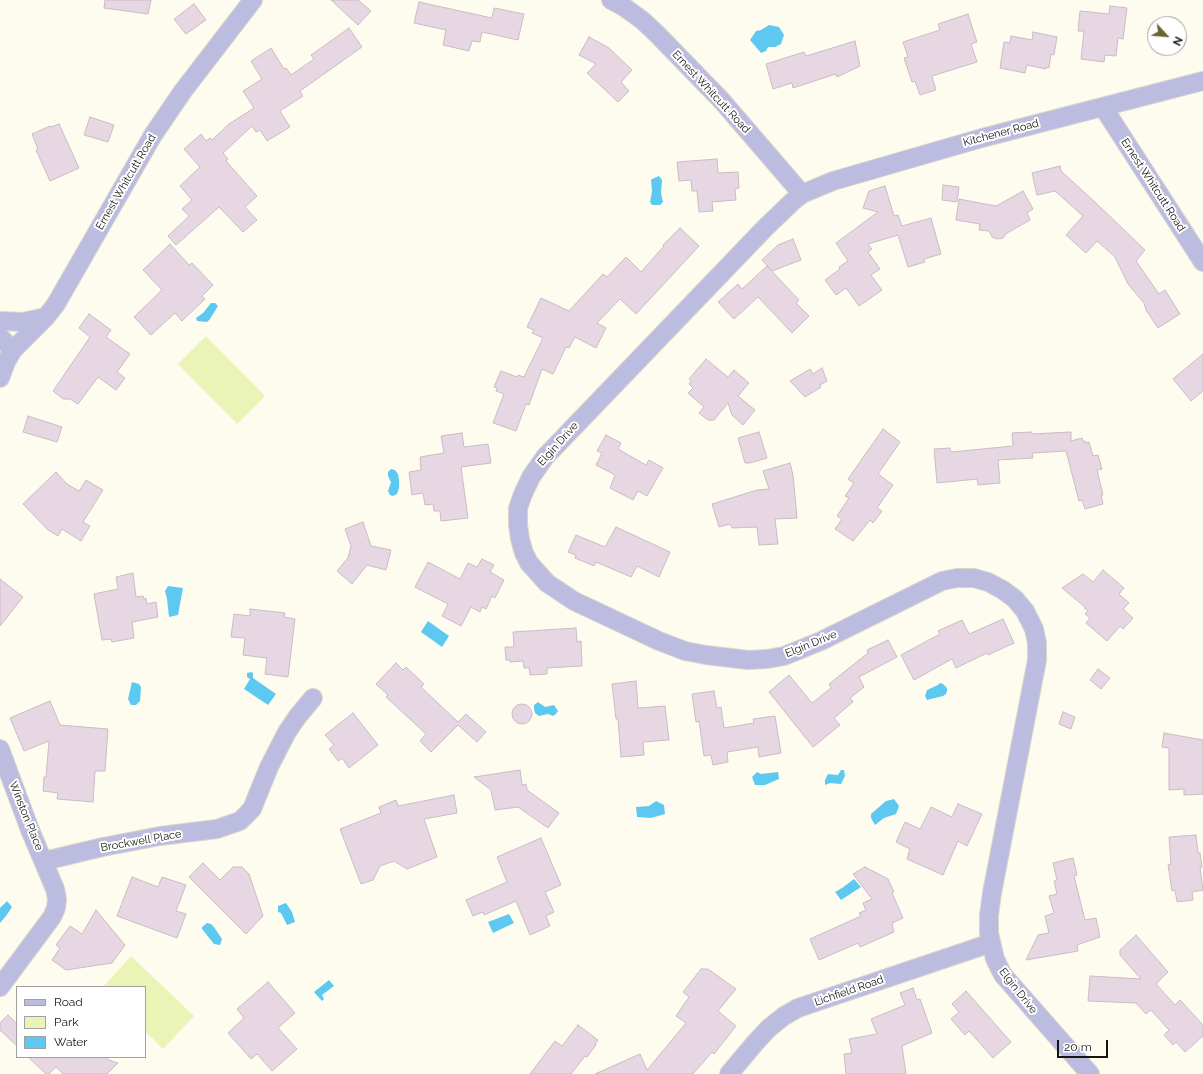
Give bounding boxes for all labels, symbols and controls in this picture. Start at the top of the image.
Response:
north arrow [1147,16,1187,56]
text: N [1170,34,1185,48]
street label: Ernest Whitcutt Road [669,48,753,136]
street label: Kitchener Road [962,117,1040,149]
street label: Ernest Whitcutt Road [93,132,159,232]
street label: Ernest Whitcutt Road [1118,136,1188,234]
street label: Elgin Drive [535,419,581,469]
street label: Elgin Drive [783,628,839,660]
street label: Winston Place [6,780,46,852]
street label: Brockwell Place [100,827,182,855]
street label: Elgin Drive [996,966,1040,1016]
street label: Lichfield Road [813,973,885,1009]
legend [16,986,146,1058]
text: Road [54,995,83,1009]
text: Park [54,1015,79,1029]
scale bar [1059,1032,1110,1058]
text: Water [54,1035,88,1049]
text: 20 m [1064,1040,1092,1054]

